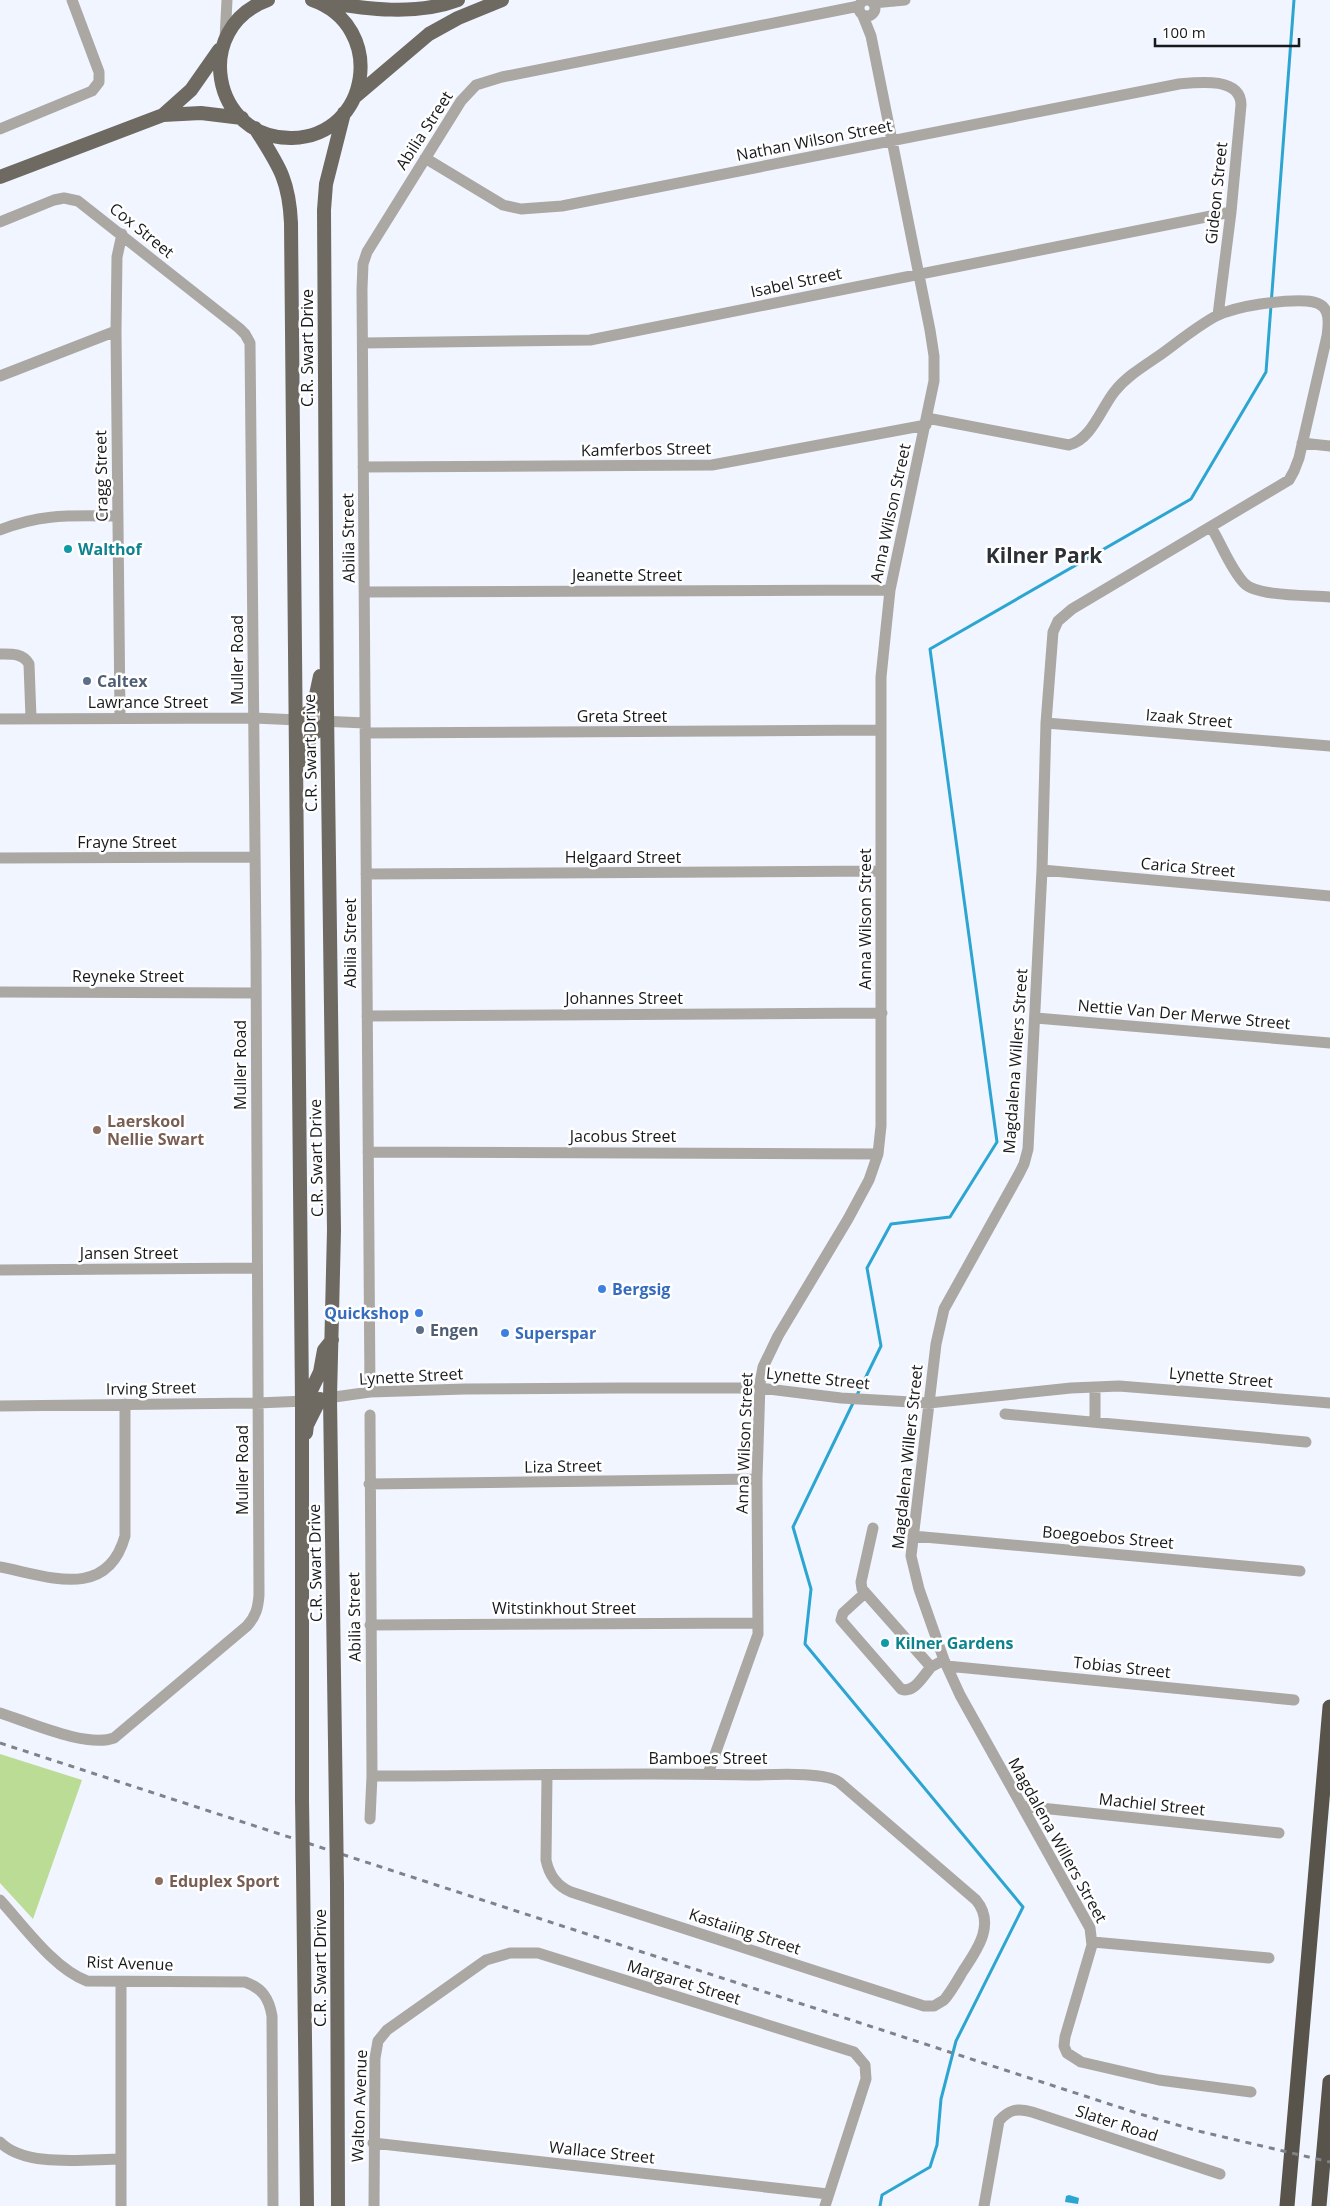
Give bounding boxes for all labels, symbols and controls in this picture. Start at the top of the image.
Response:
scale bar [1155,15,1299,47]
text: 100 m [1162,22,1206,42]
street label: Abilia Street [390,86,458,174]
street label: Nathan Wilson Street [734,114,894,166]
street label: Gideon Street [1200,140,1232,245]
street label: Cox Street [105,197,179,263]
street label: Isabel Street [748,262,844,302]
street label: C.R. Swart Drive [296,289,318,407]
street label: Cragg Street [89,430,113,522]
street label: Kamferbos Street [581,437,712,461]
street label: Anna Wilson Street [865,441,916,585]
street label: Abilia Street [336,493,360,583]
place label: Walthof [78,538,142,560]
district label: Kilner Park [986,541,1103,569]
marker: Walthof [62,543,74,555]
street label: Jeanette Street [570,564,682,586]
street label: Muller Road [226,615,248,705]
place label: Caltex [97,670,148,692]
marker: Caltex [81,675,93,687]
street label: Lawrance Street [88,691,208,713]
street label: C.R. Swart Drive [298,694,322,812]
street label: Izaak Street [1145,703,1234,733]
street label: Greta Street [577,705,668,727]
street label: Frayne Street [77,831,177,853]
street label: Helgaard Street [565,846,682,868]
street label: Anna Wilson Street [854,848,876,990]
street label: Carica Street [1140,852,1237,882]
street label: Abilia Street [339,898,361,988]
street label: Reyneke Street [72,965,184,987]
street label: Magdalena Willers Street [998,967,1032,1154]
street label: Johannes Street [563,987,683,1009]
street label: Nettie Van Der Merwe Street [1077,994,1292,1034]
street label: Muller Road [229,1020,251,1110]
street label: C.R. Swart Drive [304,1099,328,1217]
place label: Laerskool Nellie Swart [107,1110,204,1150]
marker: Laerskool Nellie Swart [91,1124,103,1136]
street label: Jacobus Street [568,1125,677,1147]
street label: Jansen Street [78,1242,178,1264]
place label: Bergsig [612,1278,670,1300]
marker: Bergsig [596,1283,608,1295]
place label: Quickshop [324,1302,409,1324]
marker: Quickshop [413,1307,425,1319]
place label: Engen [430,1319,478,1341]
place label: Superspar [515,1322,596,1344]
marker: Engen [414,1324,426,1336]
marker: Superspar [499,1327,511,1339]
street label: Lynette Street [1168,1361,1274,1393]
street label: Lynette Street [358,1362,464,1390]
street label: Lynette Street [765,1362,871,1394]
street label: Magdalena Willers Street [886,1363,928,1550]
street label: Anna Wilson Street [731,1372,757,1514]
street label: Irving Street [106,1376,197,1400]
street label: Muller Road [231,1425,253,1515]
street label: Liza Street [524,1454,602,1478]
street label: C.R. Swart Drive [303,1504,327,1622]
street label: Boegoebos Street [1041,1520,1175,1554]
street label: Abilia Street [342,1572,366,1662]
street label: Witstinkhout Street [492,1597,636,1619]
place label: Kilner Gardens [895,1632,1013,1654]
marker: Kilner Gardens [879,1637,891,1649]
street label: Tobias Street [1072,1651,1172,1683]
street label: Bamboes Street [649,1747,768,1769]
street label: Magdalena Willers Street [1003,1754,1113,1927]
street label: Machiel Street [1098,1787,1206,1821]
place label: Eduplex Sport [169,1870,280,1892]
marker: Eduplex Sport [153,1875,165,1887]
street label: Kastaiing Street [686,1903,804,1960]
street label: C.R. Swart Drive [309,1909,331,2027]
street label: Rist Avenue [86,1950,174,1976]
street label: Margaret Street [625,1954,744,2010]
street label: Walton Avenue [346,2049,372,2163]
street label: Slater Road [1073,2099,1161,2147]
street label: Wallace Street [548,2136,656,2169]

